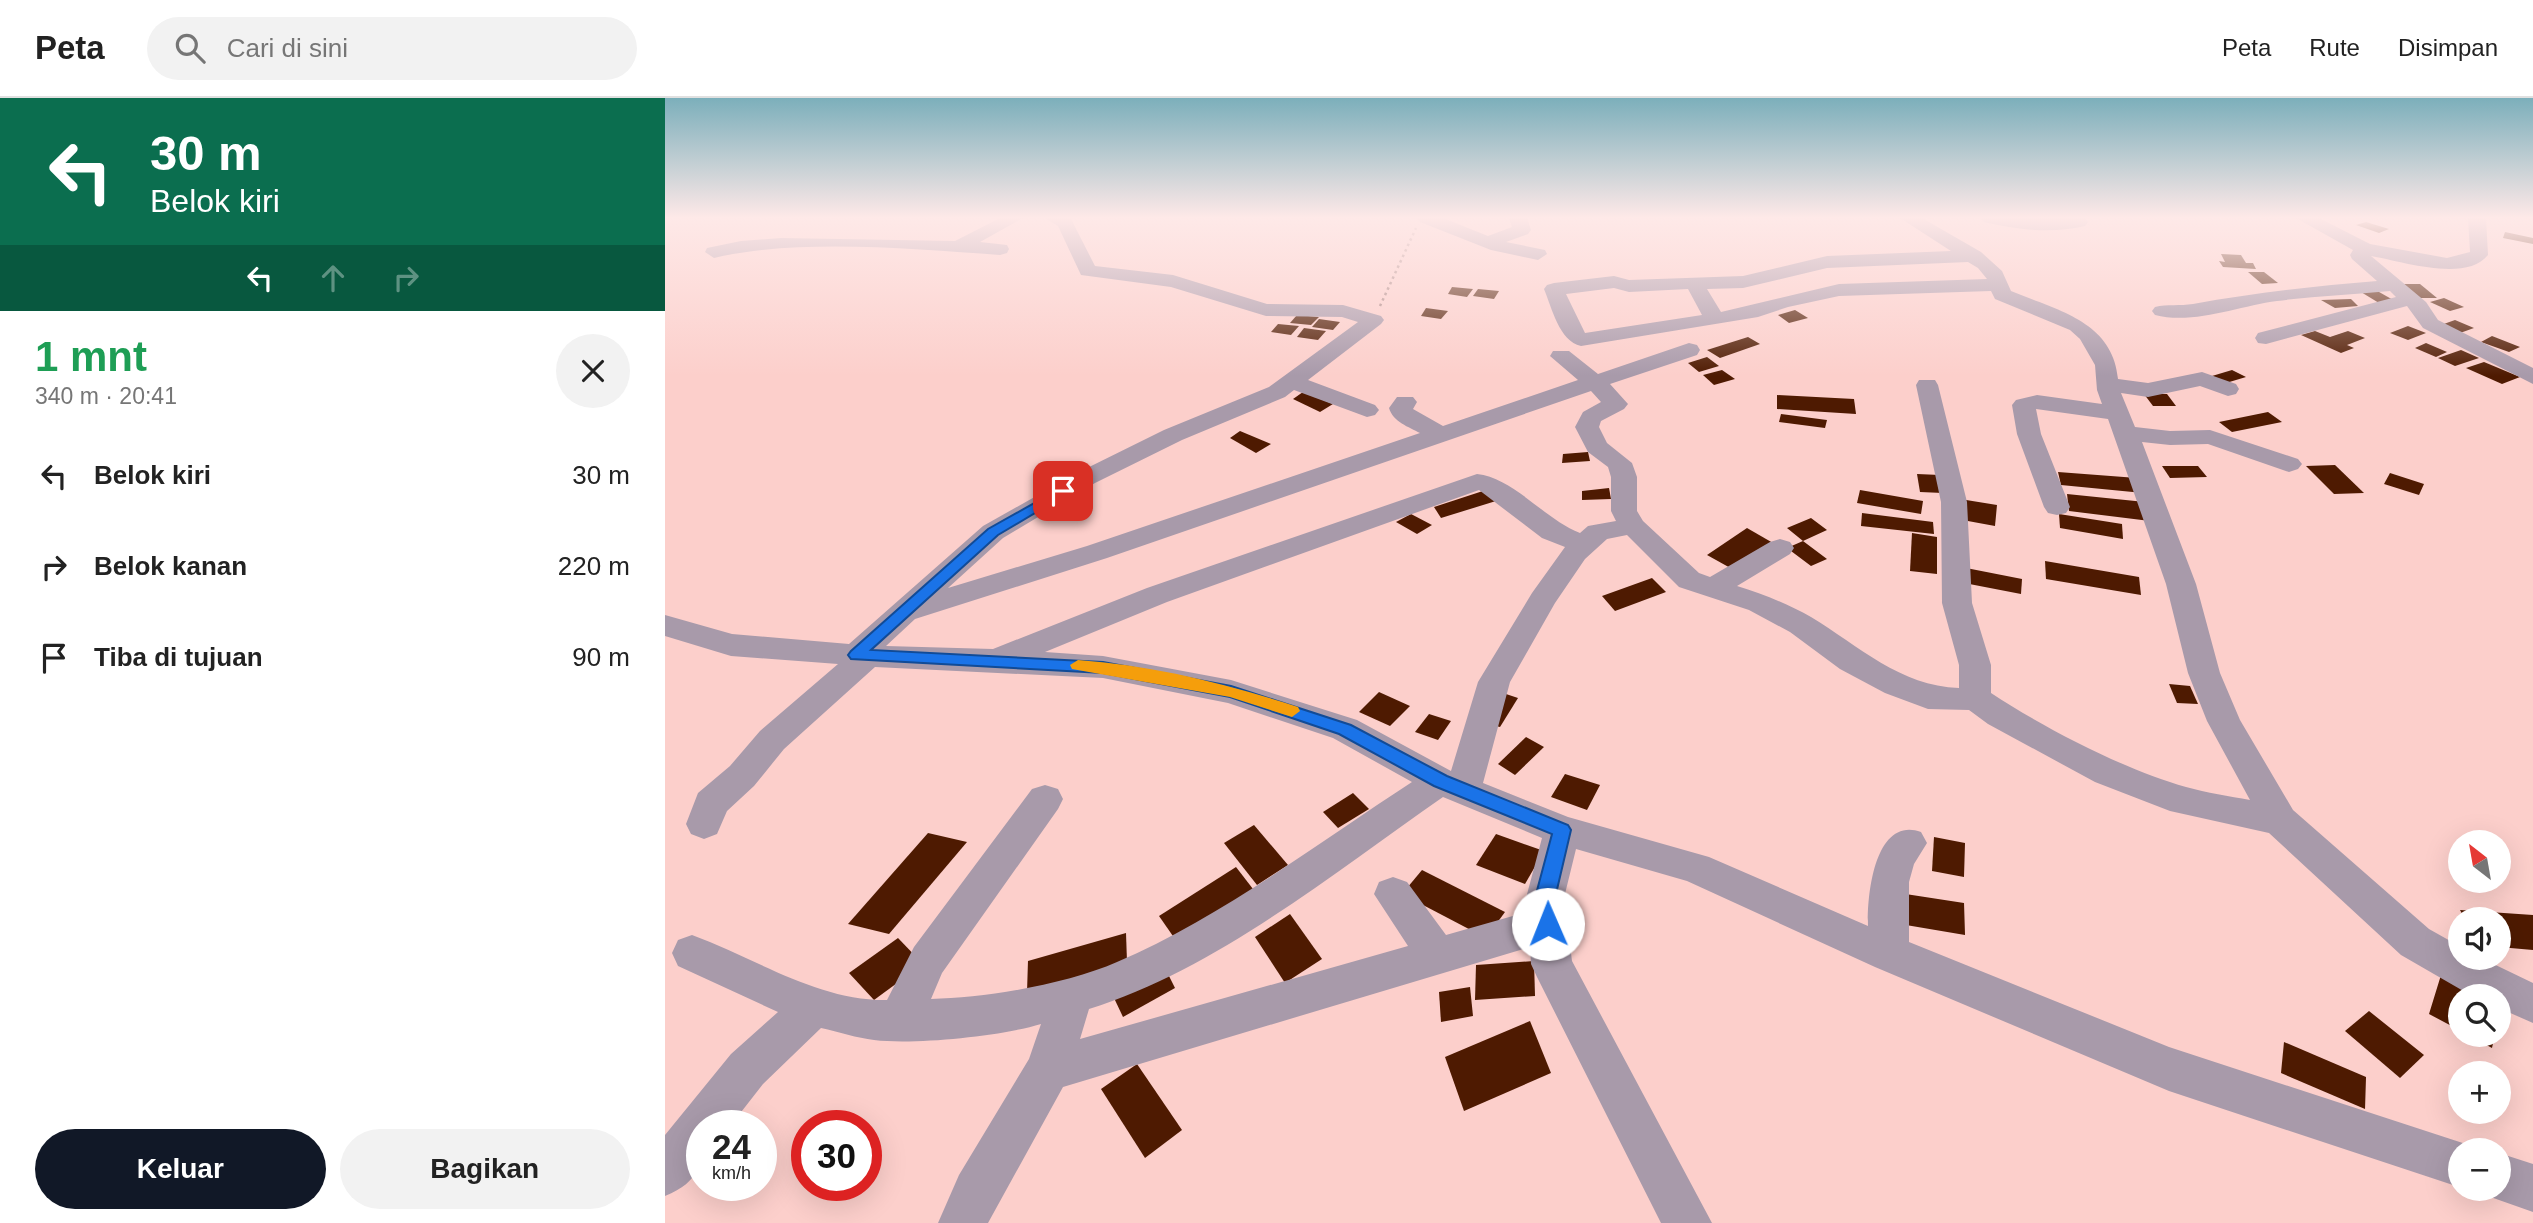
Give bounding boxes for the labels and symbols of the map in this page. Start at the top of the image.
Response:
pin [1033,461,1093,521]
north arrow [2448,830,2511,892]
position arrow [1511,887,1585,961]
speed limit sign: 30 [791,1110,882,1201]

